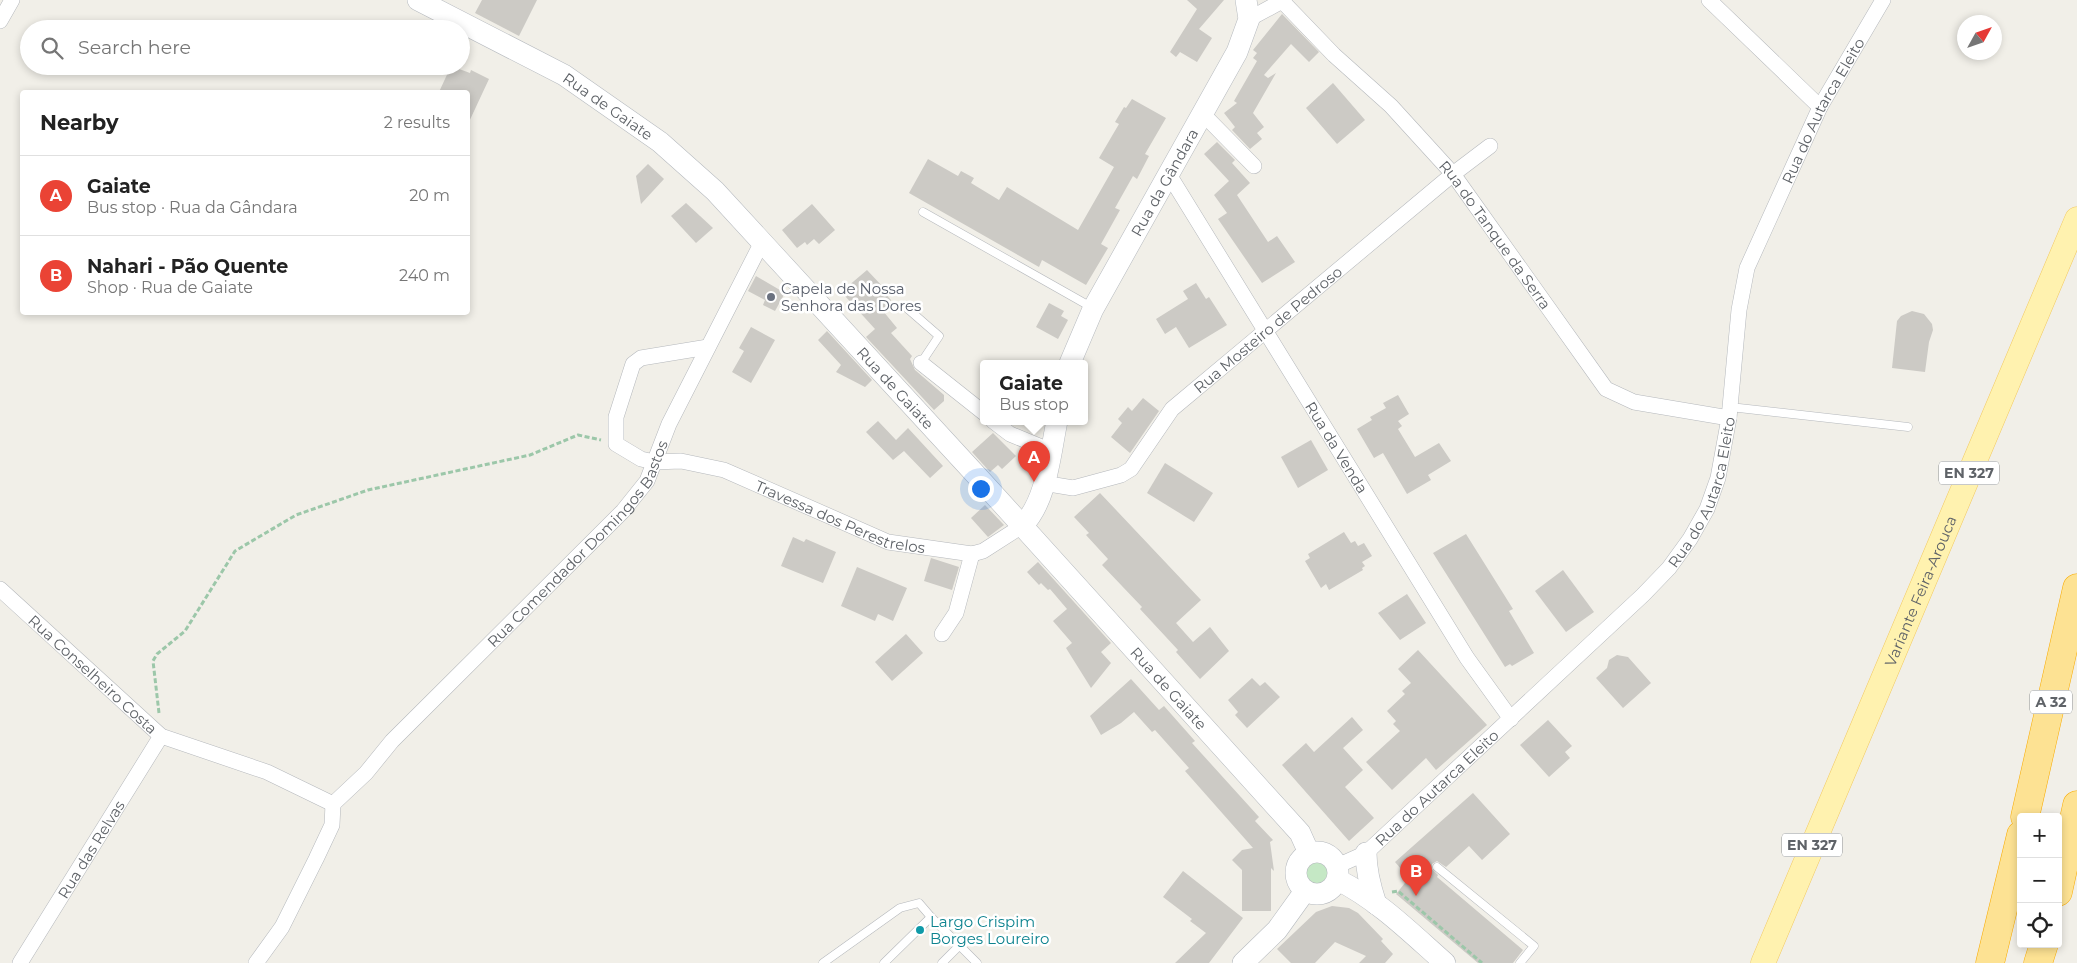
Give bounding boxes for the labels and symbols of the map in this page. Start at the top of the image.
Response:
north arrow [1957,15,2002,60]
street label: Rua do Autarca Eleito [1777,34,1868,186]
street label: Rua de Gaiate [560,68,657,144]
street label: Rua da Gândara [1126,125,1202,239]
street label: Rua do Tanque da Serra [1435,156,1556,313]
street label: Rua Mosteiro de Pedroso [1189,262,1346,397]
place label: Capela de Nossa Senhora das Dores [781,279,921,315]
marker: Capela de Nossa Senhora das Dores [765,291,777,303]
street label: Rua de Gaiate [853,343,938,433]
street label: Rua da Venda [1301,398,1373,497]
street label: Rua do Autarca Eleito [1663,415,1739,571]
street label: Rua Comendador Domingos Bastos [483,437,671,651]
pin: A [1018,441,1050,482]
road number: EN 327 [1939,462,1999,484]
street label: Travessa dos Perestrelos [752,475,927,557]
your location [968,476,994,502]
street label: Variante Feira-Arouca [1880,513,1960,669]
street label: Rua Conselheiro Costa [25,610,162,738]
street label: Rua de Gaiate [1127,643,1211,733]
road number: A 32 [2030,690,2072,714]
street label: Rua do Autarca Eleito [1371,725,1502,850]
street label: Rua das Relvas [53,797,128,902]
road number: EN 327 [1782,834,1842,856]
pin: B [1400,855,1432,896]
place label: Largo Crispim Borges Loureiro [930,912,1049,948]
marker: Largo Crispim Borges Loureiro [914,924,926,936]

